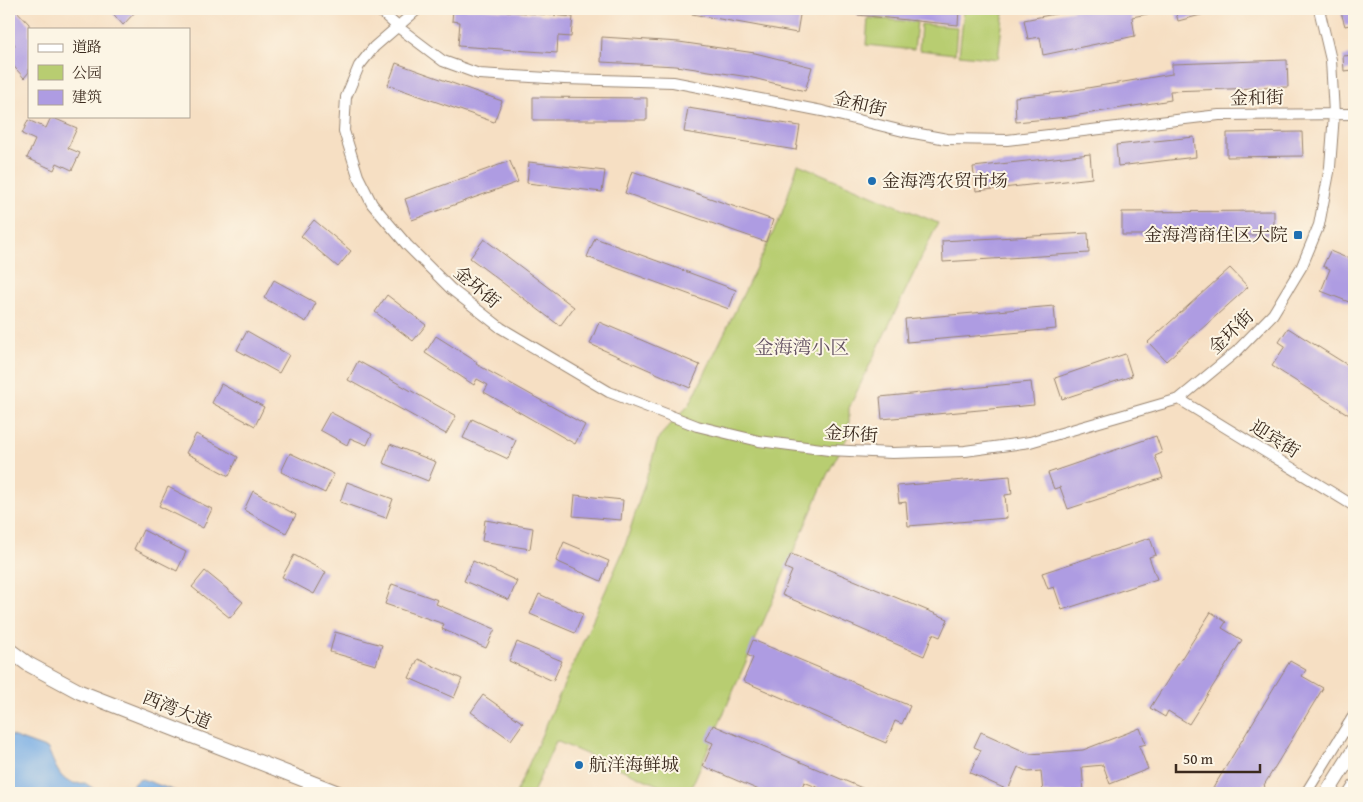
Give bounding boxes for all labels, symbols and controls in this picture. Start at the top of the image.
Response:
legend [28,28,190,118]
text: 道路 [72,36,102,57]
text: 公园 [72,62,102,83]
street label: 金和街 [831,84,890,123]
street label: 金和街 [1230,84,1284,111]
text: 建筑 [72,86,102,107]
place label: 金海湾农贸市场 [882,167,1008,194]
marker: 金海湾农贸市场 [866,175,878,187]
place label: 金海湾商住区大院 [1144,221,1288,248]
marker: 金海湾商住区大院 [1292,229,1304,241]
street label: 金环街 [448,259,507,314]
street label: 金环街 [1202,303,1259,360]
district label: 金海湾小区 [754,333,850,361]
street label: 迎宾街 [1245,413,1305,464]
street label: 金环街 [823,418,879,449]
street label: 西湾大道 [139,684,216,736]
scale bar [1176,742,1259,774]
text: 50 m [1183,748,1214,769]
place label: 航洋海鲜城 [589,751,679,778]
marker: 航洋海鲜城 [573,759,585,771]

